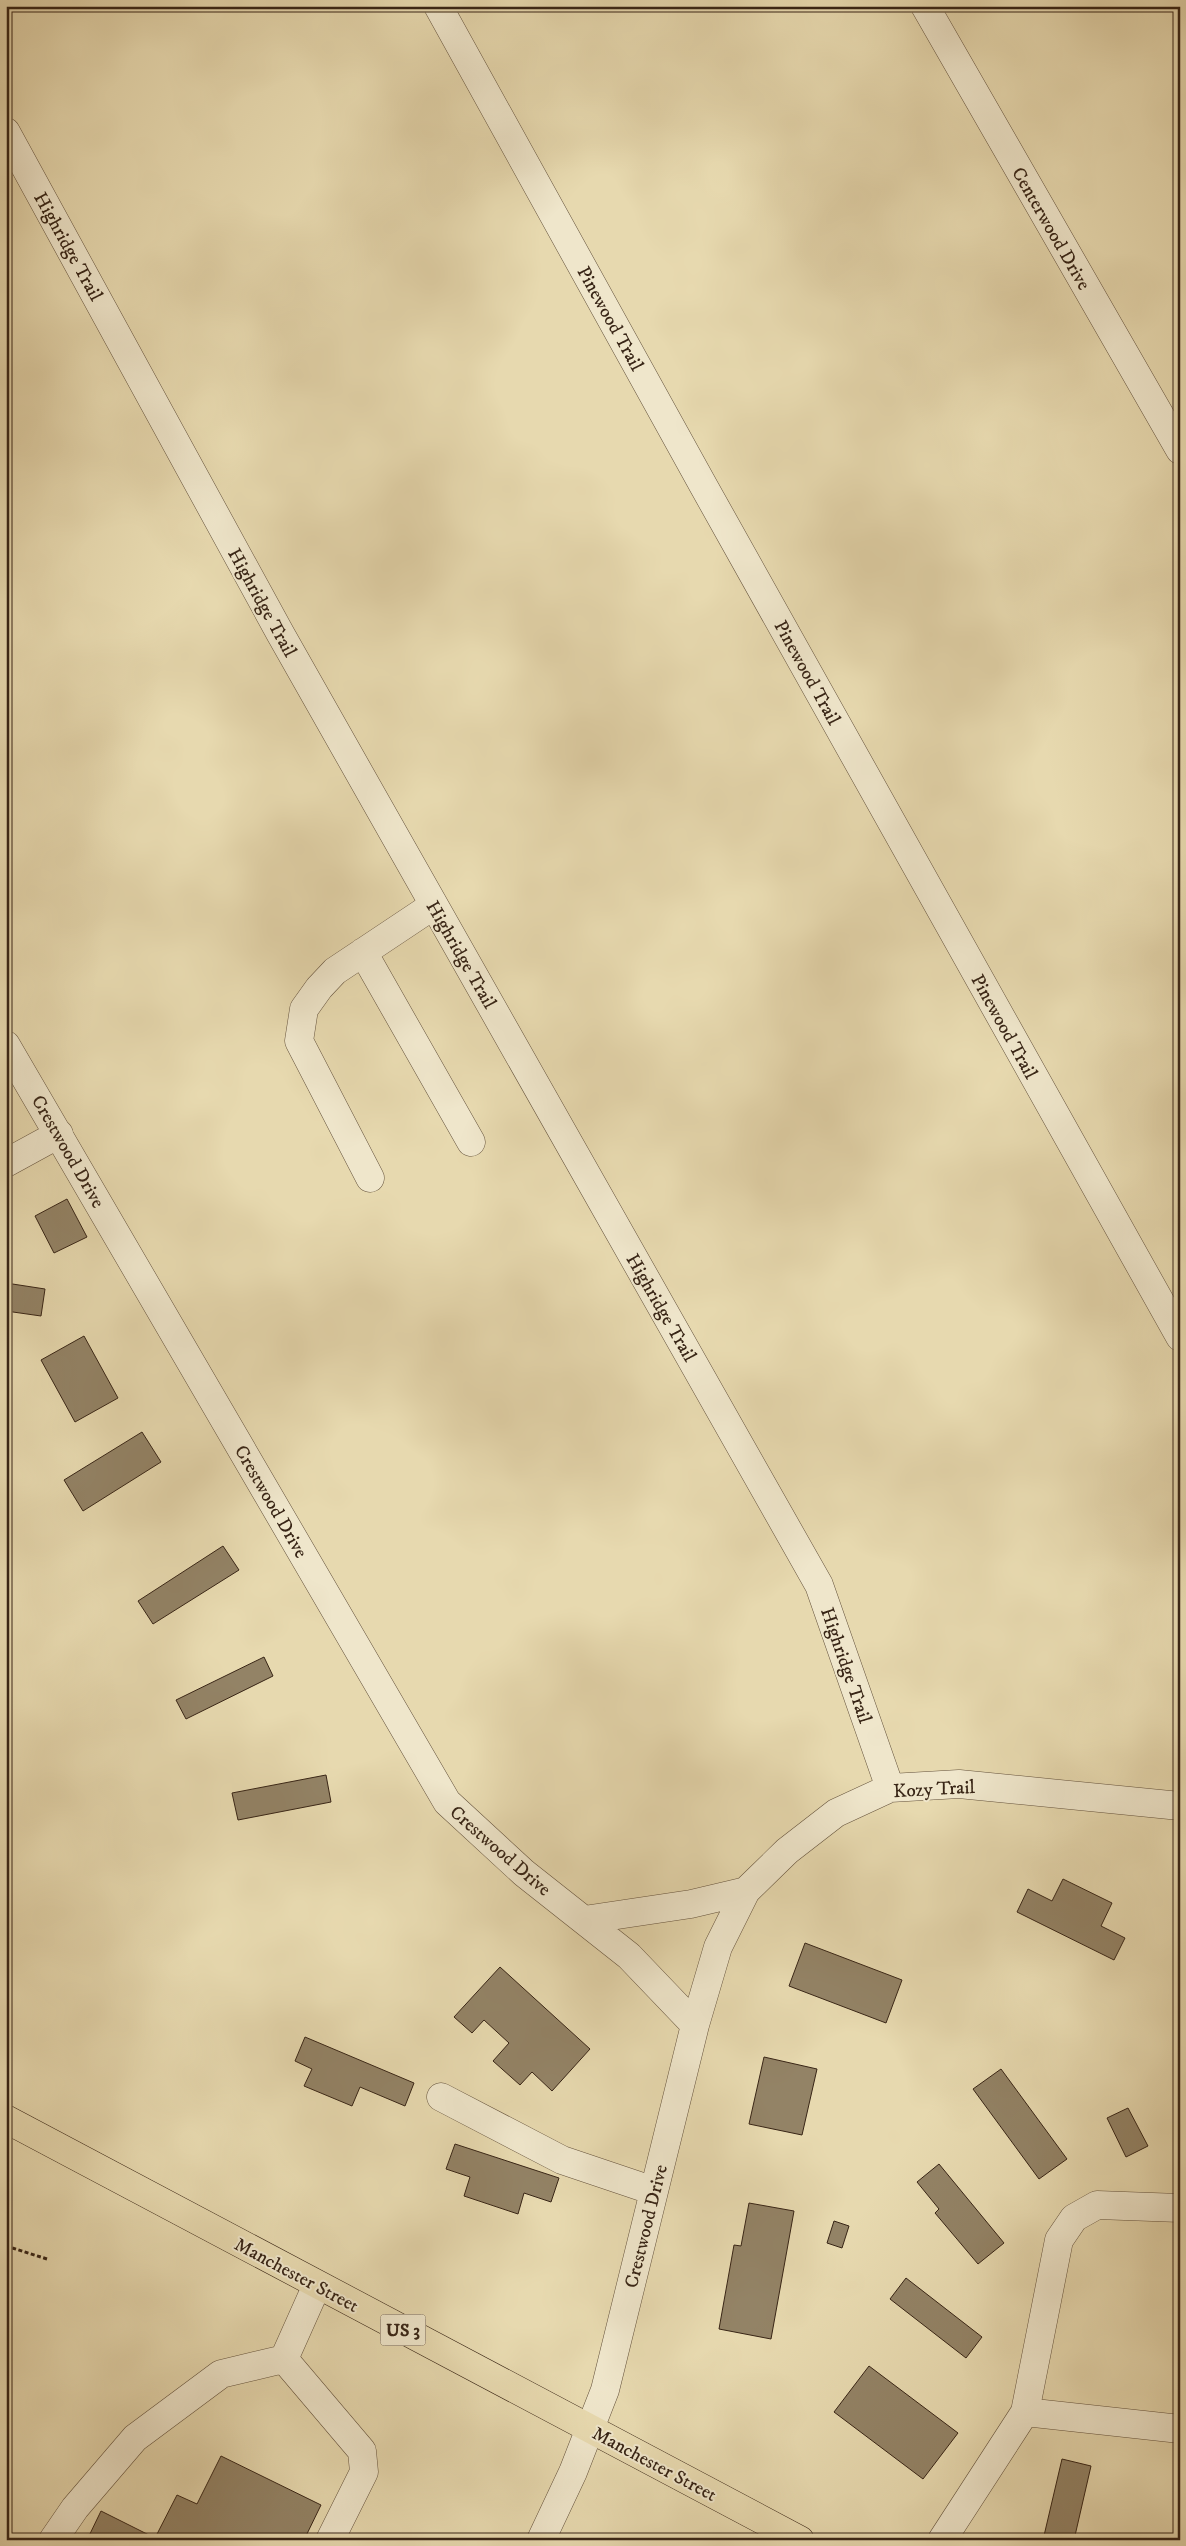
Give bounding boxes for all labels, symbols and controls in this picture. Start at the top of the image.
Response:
street label: Centerwood Drive [1006,163,1095,294]
street label: Highridge Trail [28,188,107,305]
street label: Pinewood Trail [572,262,648,375]
street label: Highridge Trail [222,544,301,661]
street label: Pinewood Trail [769,616,845,729]
street label: Highridge Trail [421,897,501,1013]
street label: Pinewood Trail [966,970,1042,1083]
street label: Crestwood Drive [26,1091,109,1212]
street label: Highridge Trail [621,1250,701,1366]
street label: Crestwood Drive [229,1441,312,1562]
street label: Highridge Trail [815,1605,876,1727]
street label: Kozy Trail [893,1776,976,1803]
street label: Crestwood Drive [445,1801,555,1901]
street label: Crestwood Drive [620,2162,673,2290]
street label: Manchester Street [230,2233,362,2318]
road number: US 3 [380,2314,426,2346]
street label: Manchester Street [588,2422,720,2507]

